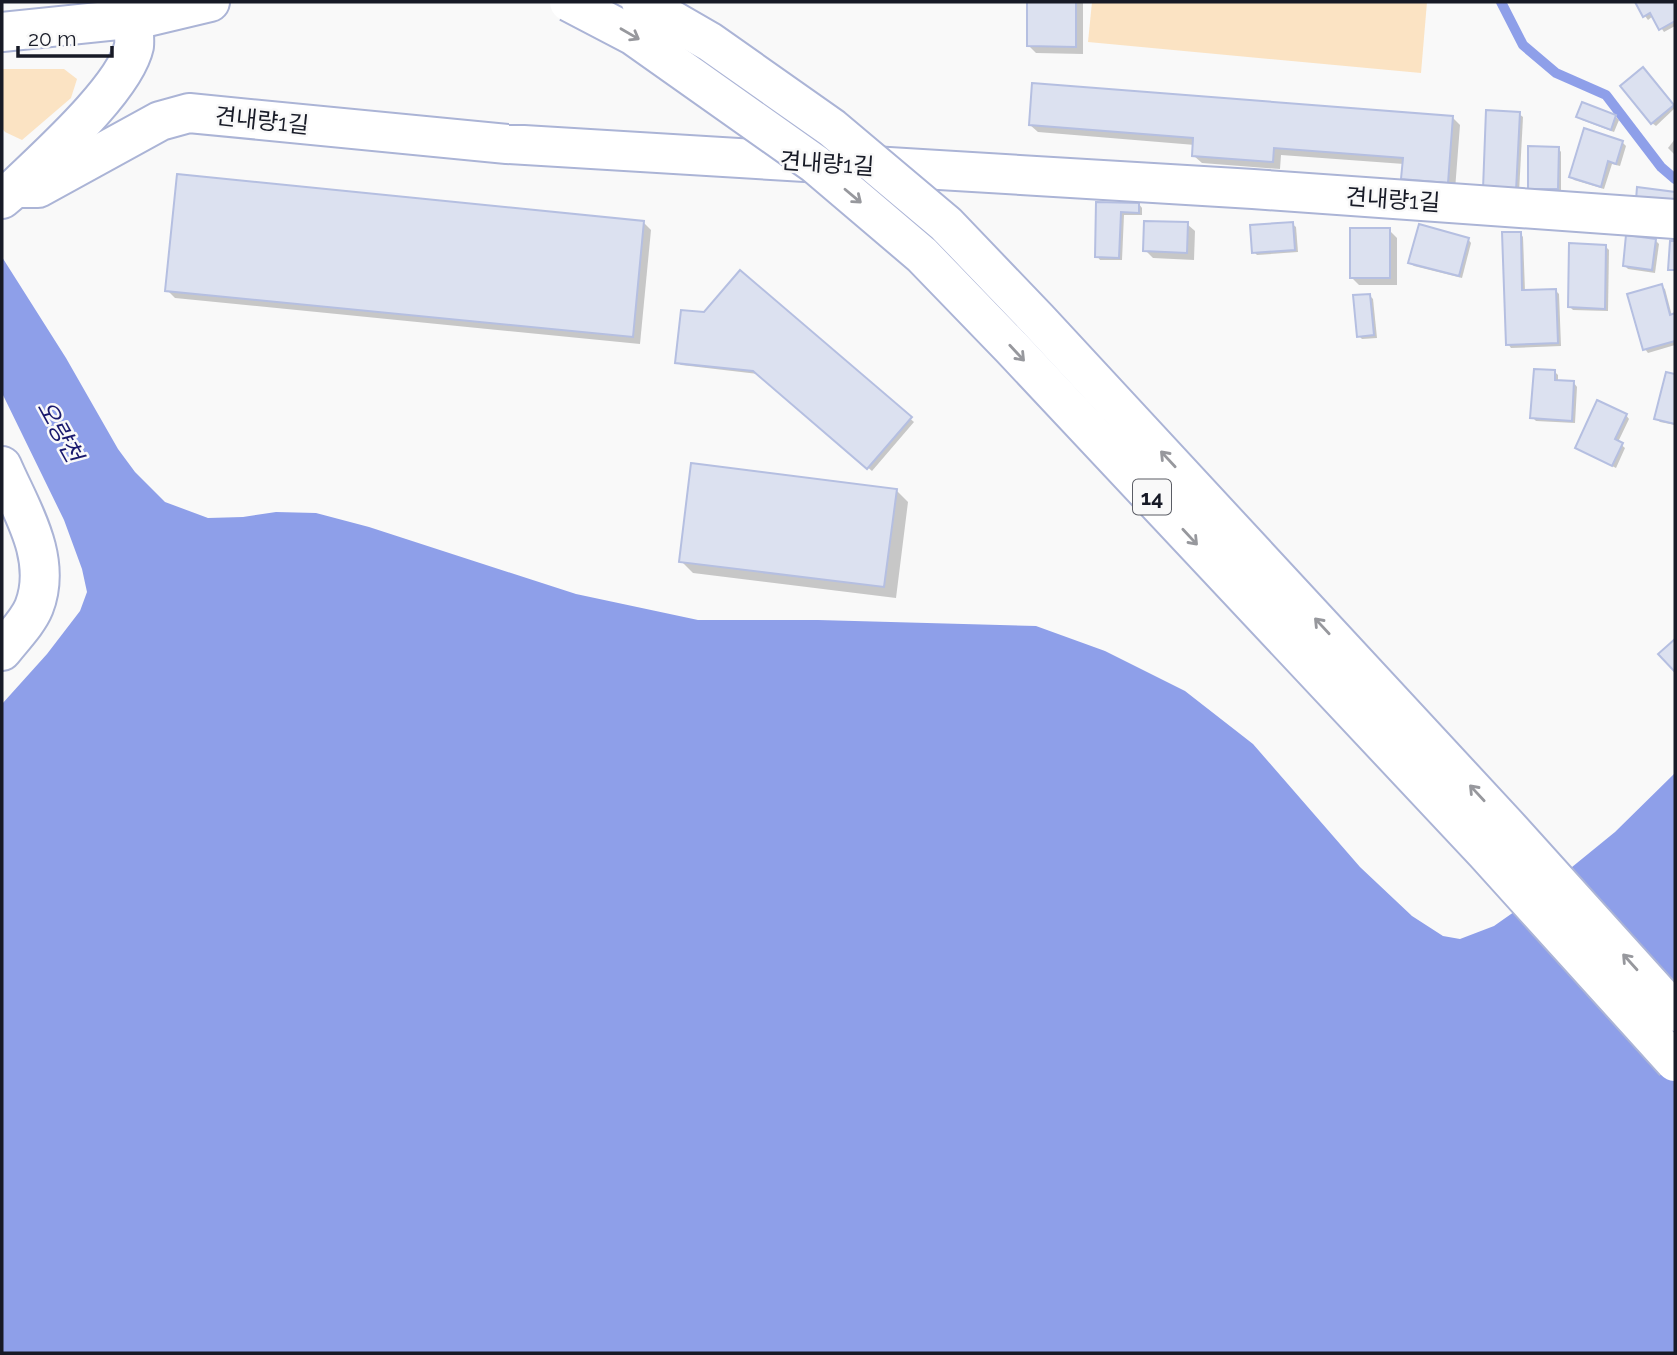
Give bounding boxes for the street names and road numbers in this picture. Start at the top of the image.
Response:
street label: 견내량1길 [214,102,310,138]
street label: 견내량1길 [779,146,875,180]
street label: 견내량1길 [1345,182,1441,216]
road number: 14 [1133,480,1171,514]

